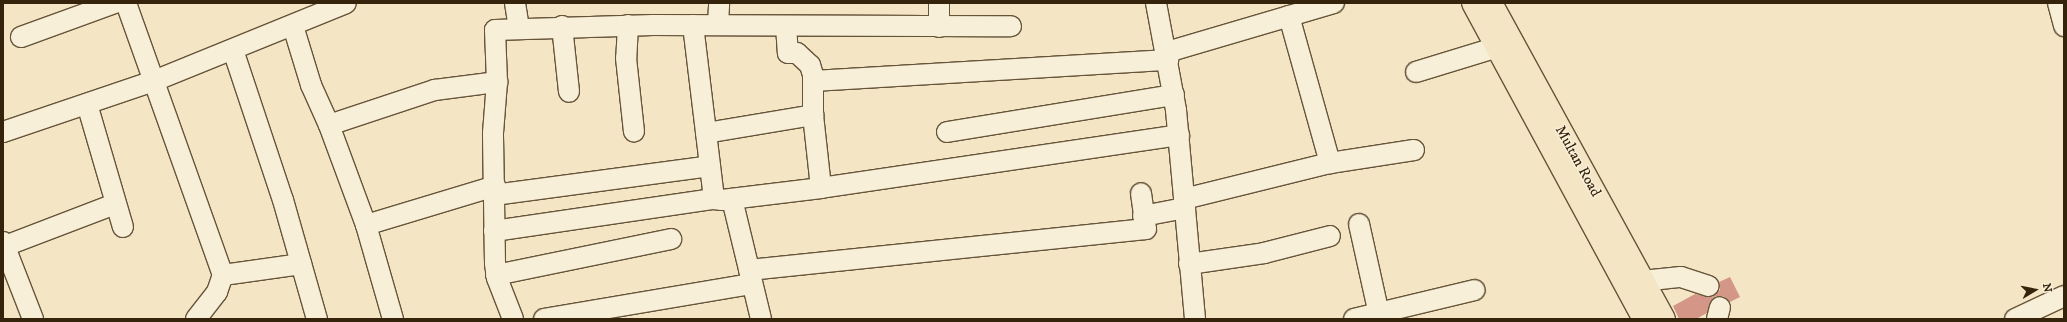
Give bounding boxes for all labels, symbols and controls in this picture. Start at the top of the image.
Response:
street label: Multan Road [1551,122,1605,200]
north arrow [2015,270,2055,310]
text: N [2039,282,2054,294]

